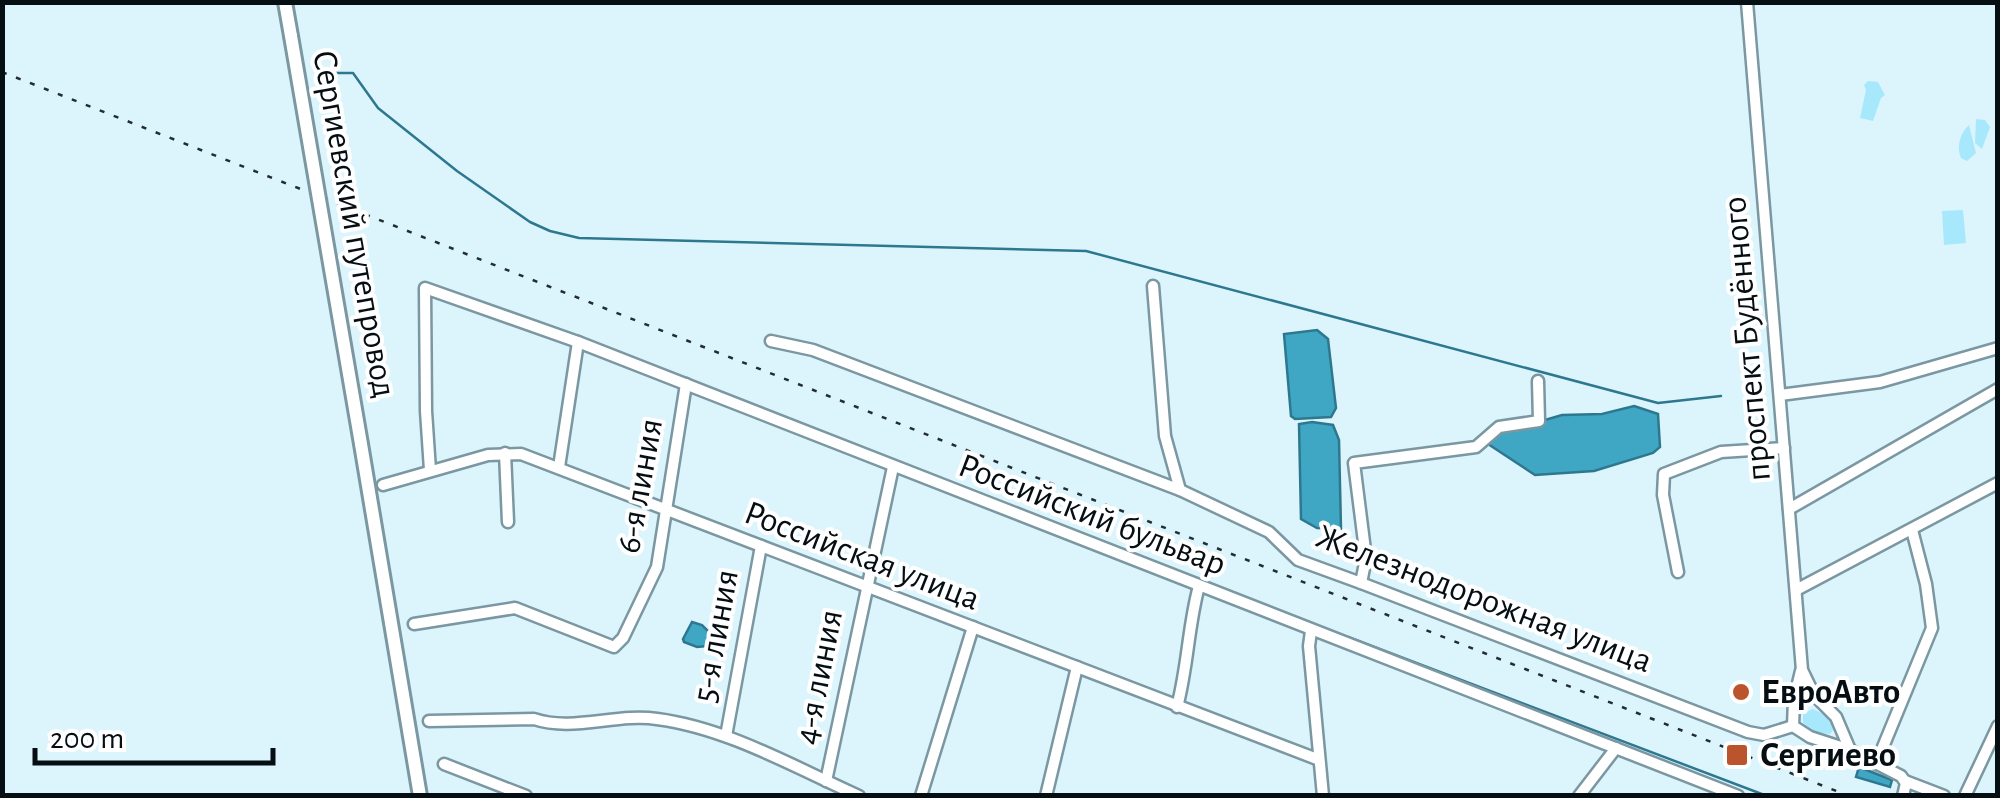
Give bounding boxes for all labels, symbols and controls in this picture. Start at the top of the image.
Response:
street label: Сергиевский путепровод [306,48,402,400]
street label: проспект Будённого [1717,195,1777,483]
street label: 6-я линия [611,416,669,556]
street label: Российский бульвар [954,448,1230,582]
street label: Российская улица [739,495,985,617]
street label: Железнодорожная улица [1311,519,1657,679]
street label: 5-я линия [687,567,745,705]
street label: 4-я линия [789,607,849,747]
place label: ЕвроАвто [1761,675,1900,710]
marker: ЕвроАвто [1730,681,1752,703]
scale bar [35,703,272,765]
text: 200 m [50,724,124,754]
place label: Сергиево [1760,738,1896,773]
marker: Сергиево [1724,742,1750,768]

